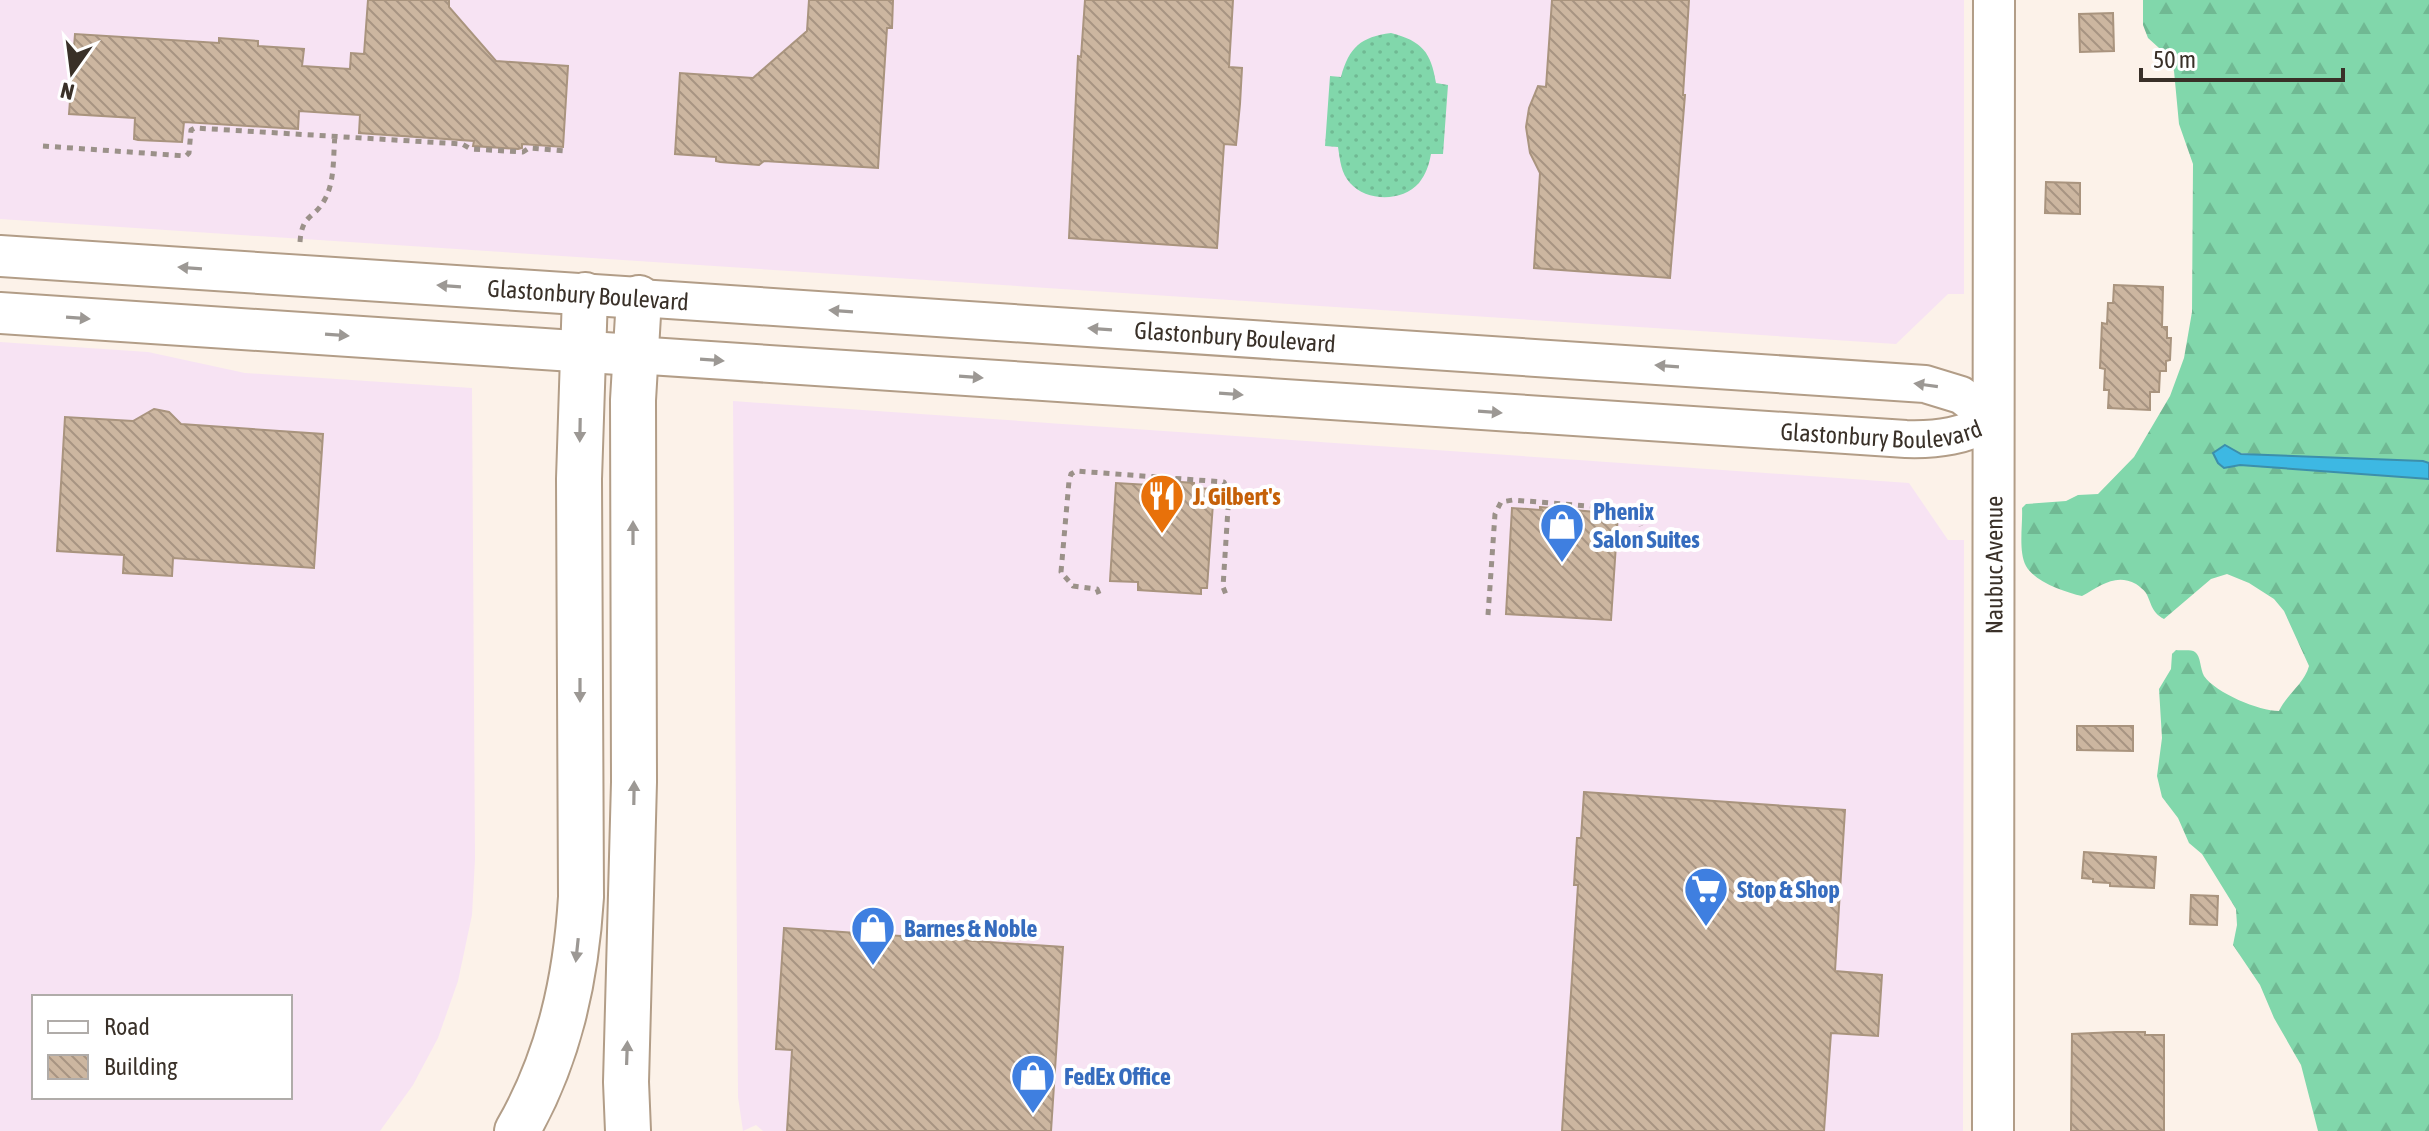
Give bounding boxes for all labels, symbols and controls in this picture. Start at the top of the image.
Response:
north arrow [32,32,112,112]
scale bar [2141,32,2343,82]
text: 50 m [2153,46,2196,73]
text: N [58,77,77,106]
one-way arrow [177,261,202,274]
street label: Glastonbury Boulevard [486,274,690,316]
one-way arrow [436,279,461,292]
one-way arrow [828,304,853,317]
one-way arrow [66,312,91,325]
street label: Glastonbury Boulevard [1133,316,1337,358]
one-way arrow [1087,322,1112,335]
one-way arrow [325,329,350,342]
one-way arrow [700,354,725,367]
one-way arrow [1654,359,1679,372]
one-way arrow [959,371,984,384]
one-way arrow [1913,378,1938,391]
one-way arrow [1219,388,1244,401]
one-way arrow [1478,406,1503,419]
street label: Glastonbury Boulevard [1780,414,1985,453]
one-way arrow [573,418,586,443]
restaurant icon: J. Gilbert's [1138,472,1186,535]
place label: J. Gilbert's [1192,483,1281,510]
street label: Naubuc Avenue [1980,496,2007,634]
place label: Phenix Salon Suites [1593,498,1700,553]
shop icon: Phenix Salon Suites [1538,501,1586,564]
one-way arrow [627,520,640,545]
one-way arrow [573,678,586,703]
one-way arrow [628,780,640,805]
supermarket icon: Stop & Shop [1682,865,1730,928]
place label: Stop & Shop [1737,876,1840,903]
shop icon: Barnes & Noble [849,904,897,967]
place label: Barnes & Noble [904,915,1038,942]
one-way arrow [570,938,583,963]
legend [32,995,292,1099]
text: Road [104,1013,150,1040]
one-way arrow [621,1040,634,1065]
shop icon: FedEx Office [1009,1052,1057,1115]
text: Building [104,1053,178,1080]
place label: FedEx Office [1064,1063,1171,1090]

